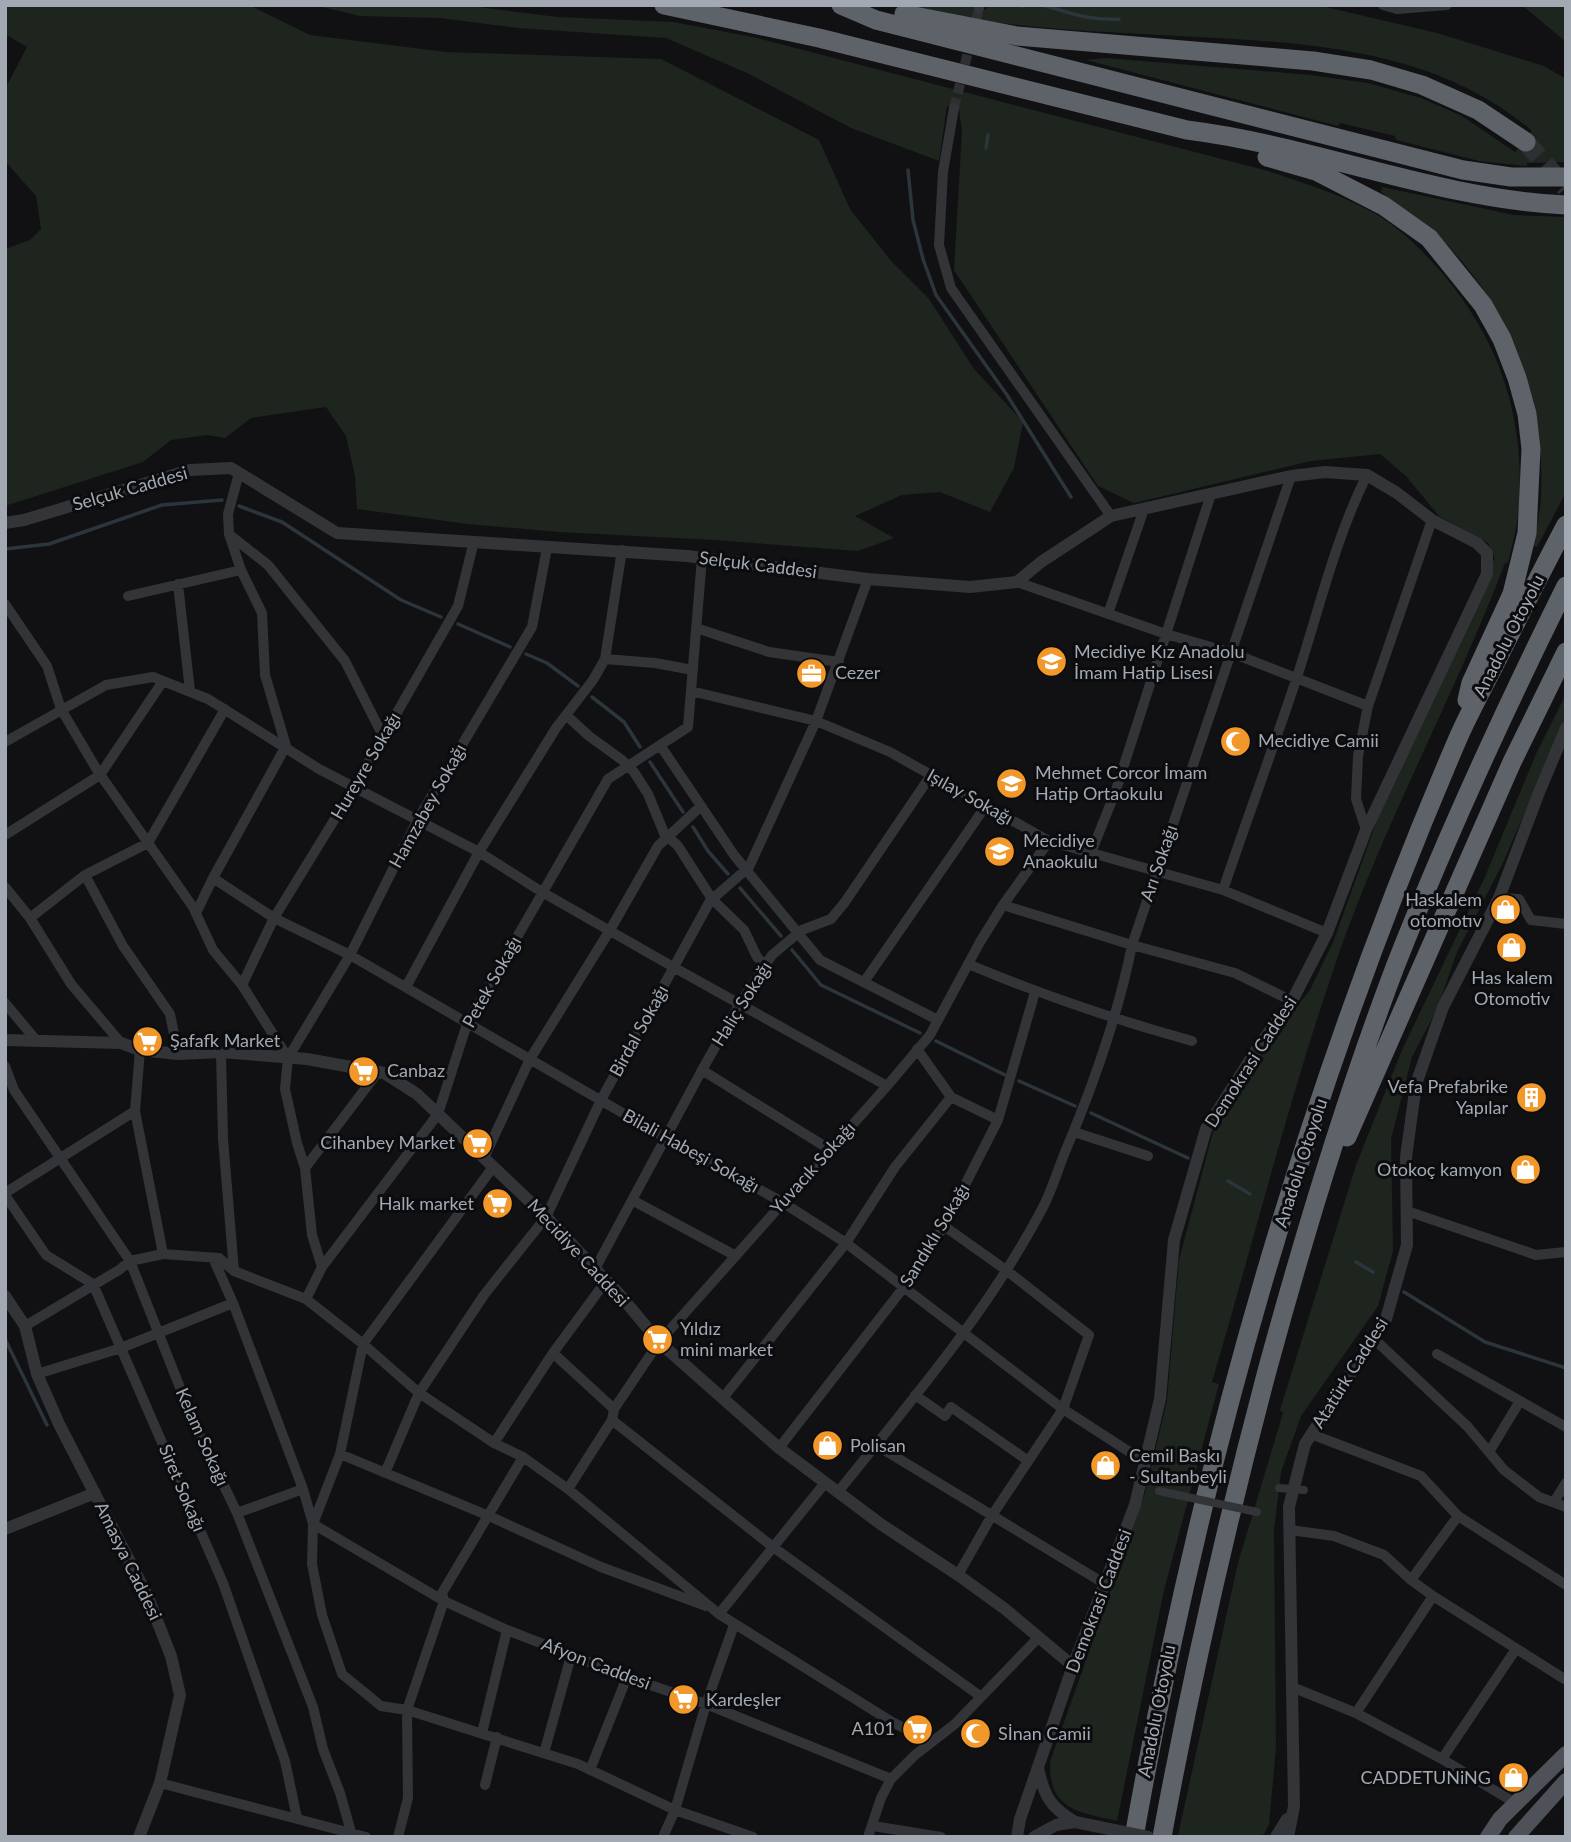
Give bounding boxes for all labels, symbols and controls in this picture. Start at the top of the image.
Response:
street label: Selçuk Caddesi [70,461,190,515]
street label: Selçuk Caddesi [698,546,818,582]
street label: Anadolu Otoyolu [1468,571,1548,700]
place label: Mecidiye Kız Anadolu İmam Hatip Lisesi [1074,640,1245,683]
school or university icon: Mecidiye Kız Anadolu İmam Hatip Lisesi [1034,645,1068,679]
office icon: Cezer [795,656,829,690]
place label: Cezer [835,661,881,683]
street label: Hureyre Sokağı [326,708,405,823]
mosque icon: Mecidiye Camii [1218,724,1252,758]
place label: Mecidiye Camii [1258,729,1379,751]
street label: Hamzabey Sokağı [384,739,470,872]
place label: Mehmet Corcor İmam Hatip Ortaokulu [1035,761,1207,804]
street label: Işılay Sokağı [924,763,1017,829]
school or university icon: Mehmet Corcor İmam Hatip Ortaokulu [995,766,1029,800]
street label: Arı Sokağı [1135,822,1181,904]
place label: Mecidiye Anaokulu [1023,829,1098,872]
school or university icon: Mecidiye Anaokulu [983,834,1017,868]
place label: Haskalem otomotıv [1405,888,1483,931]
shop icon: Haskalem otomotıv [1488,893,1522,927]
shop icon: Has kalem Otomotiv [1495,931,1529,965]
street label: Petek Sokağı [457,932,525,1031]
street label: Haliç Sokağı [706,957,776,1050]
place label: Has kalem Otomotiv [1471,966,1553,1009]
street label: Birdal Sokağı [604,981,672,1080]
street label: Demokrasi Caddesi [1200,992,1301,1131]
supermarket icon: Şafafk Market [130,1024,164,1058]
place label: Şafafk Market [170,1029,281,1051]
supermarket icon: Canbaz [347,1054,381,1088]
place label: Canbaz [387,1059,445,1081]
place label: Vefa Prefabrike Yapılar [1387,1075,1508,1118]
building icon: Vefa Prefabrike Yapılar [1514,1080,1548,1114]
street label: Anadolu Otoyolu [1269,1095,1331,1230]
street label: Bilali Habeşi Sokağı [619,1104,764,1197]
street label: Yuvacık Sokağı [765,1117,859,1218]
supermarket icon: Cihanbey Market [461,1126,495,1160]
place label: Cihanbey Market [320,1131,456,1153]
shop icon: Otokoç kamyon [1508,1153,1542,1187]
place label: Otokoç kamyon [1377,1158,1502,1180]
street label: Sandıklı Sokağı [895,1179,974,1290]
supermarket icon: Halk market [480,1187,514,1221]
place label: Halk market [379,1192,475,1214]
street label: Mecidiye Caddesi [523,1194,634,1311]
street label: Atatürk Caddesi [1306,1313,1392,1432]
place label: Yıldız mini market [680,1317,773,1360]
supermarket icon: Yıldız mini market [640,1322,674,1356]
street label: Kelam Sokağı [171,1384,234,1489]
shop icon: Polisan [810,1429,844,1463]
place label: Polisan [850,1434,906,1456]
street label: Siret Sokağı [155,1441,211,1534]
place label: Cemil Baskı - Sultanbeyli [1129,1444,1227,1487]
shop icon: Cemil Baskı - Sultanbeyli [1089,1449,1123,1483]
street label: Amasya Caddesi [91,1498,167,1623]
street label: Demokrasi Caddesi [1061,1526,1136,1676]
street label: Afyon Caddesi [539,1632,654,1694]
street label: Anadolu Otoyolu [1132,1643,1180,1779]
supermarket icon: Kardeşler [666,1683,700,1717]
place label: Kardeşler [706,1688,781,1710]
supermarket icon: A101 [901,1712,935,1746]
place label: A101 [851,1717,895,1739]
mosque icon: Sİnan Camii [958,1717,992,1751]
place label: Sİnan Camii [998,1722,1091,1744]
shop icon: CADDETUNiNG [1497,1761,1531,1795]
place label: CADDETUNiNG [1360,1766,1491,1788]

